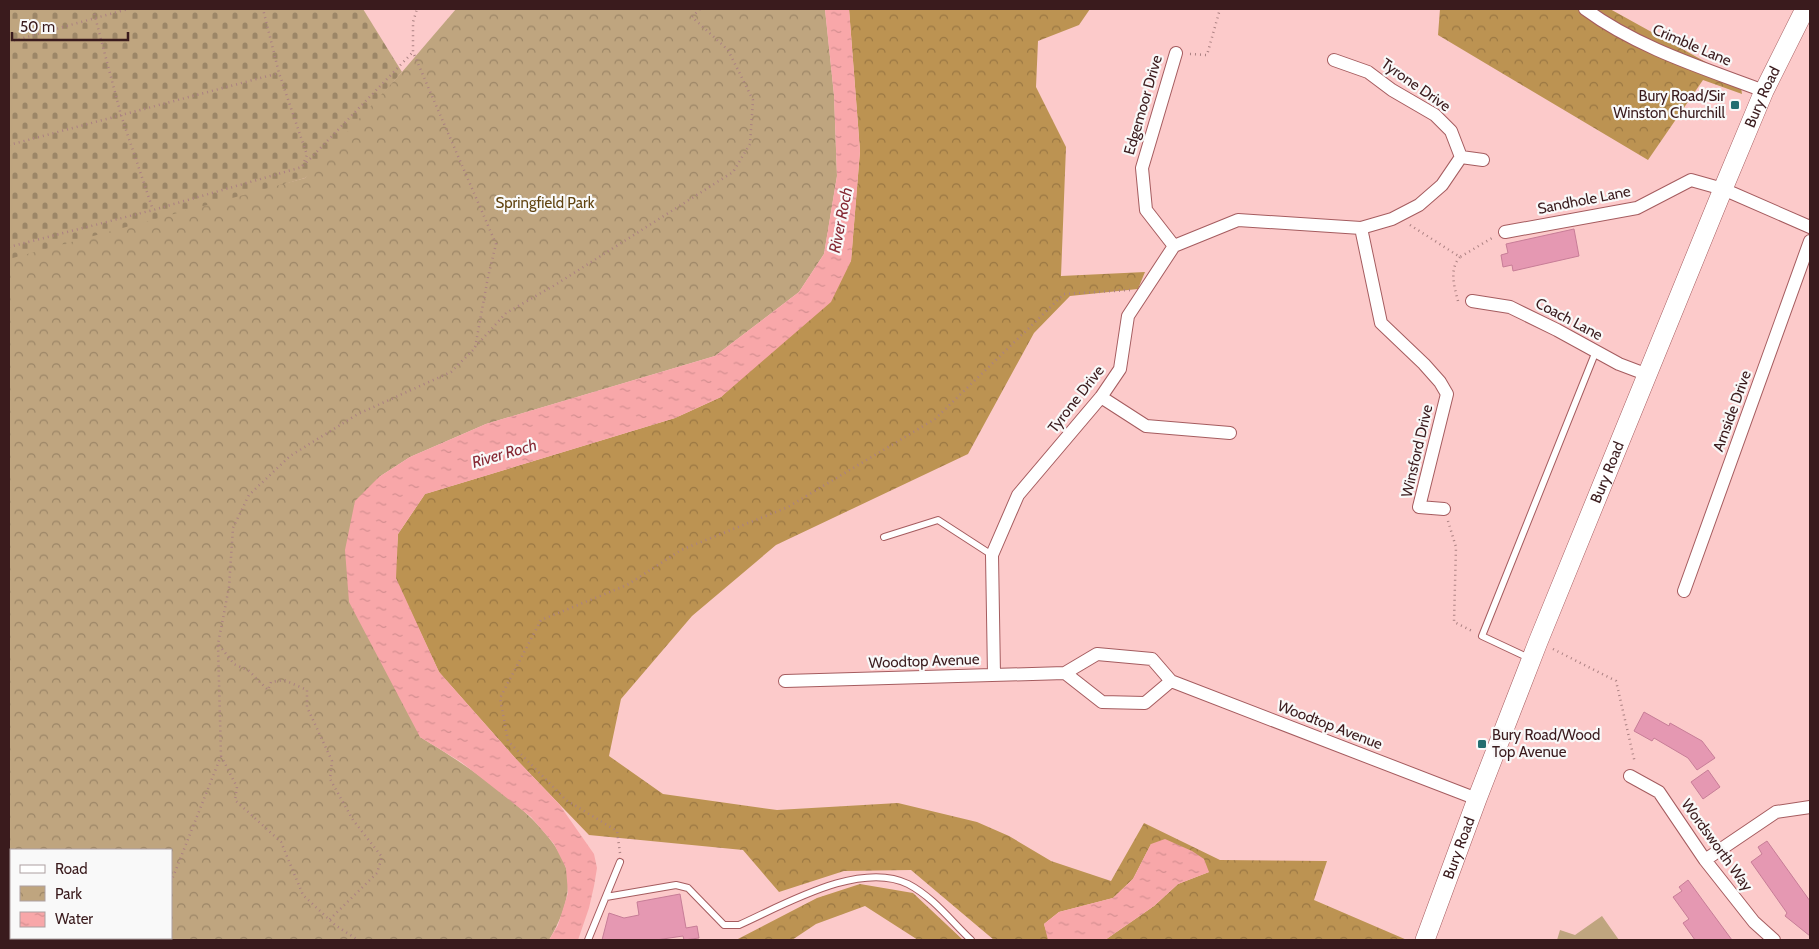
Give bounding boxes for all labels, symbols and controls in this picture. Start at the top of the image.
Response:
scale bar [12,10,129,42]
text: 50 m [20,18,55,36]
street label: Crimble Lane [1650,20,1734,70]
street label: Edgemoor Drive [1120,53,1166,157]
street label: Tyrone Drive [1378,55,1454,116]
street label: Bury Road [1741,64,1784,130]
place label: Bury Road/Sir Winston Churchill [1613,87,1725,122]
marker: Bury Road/Sir Winston Churchill [1729,99,1741,111]
street label: Sandhole Lane [1536,182,1632,218]
water label: River Roch [825,186,856,255]
park label: Springfield Park [496,194,595,212]
street label: Coach Lane [1532,294,1606,344]
street label: Tyrone Drive [1044,362,1108,436]
street label: Arnside Drive [1709,368,1755,454]
street label: Winsford Drive [1398,402,1437,499]
water label: River Roch [470,435,539,472]
street label: Bury Road [1587,439,1628,506]
street label: Woodtop Avenue [868,650,980,672]
street label: Woodtop Avenue [1275,697,1385,753]
place label: Bury Road/Wood Top Avenue [1492,726,1600,761]
marker: Bury Road/Wood Top Avenue [1476,738,1488,750]
street label: Wordsworth Way [1678,795,1757,895]
street label: Bury Road [1439,814,1479,882]
legend [10,849,172,939]
text: Road [55,860,88,878]
text: Park [55,885,82,903]
text: Water [55,910,93,928]

